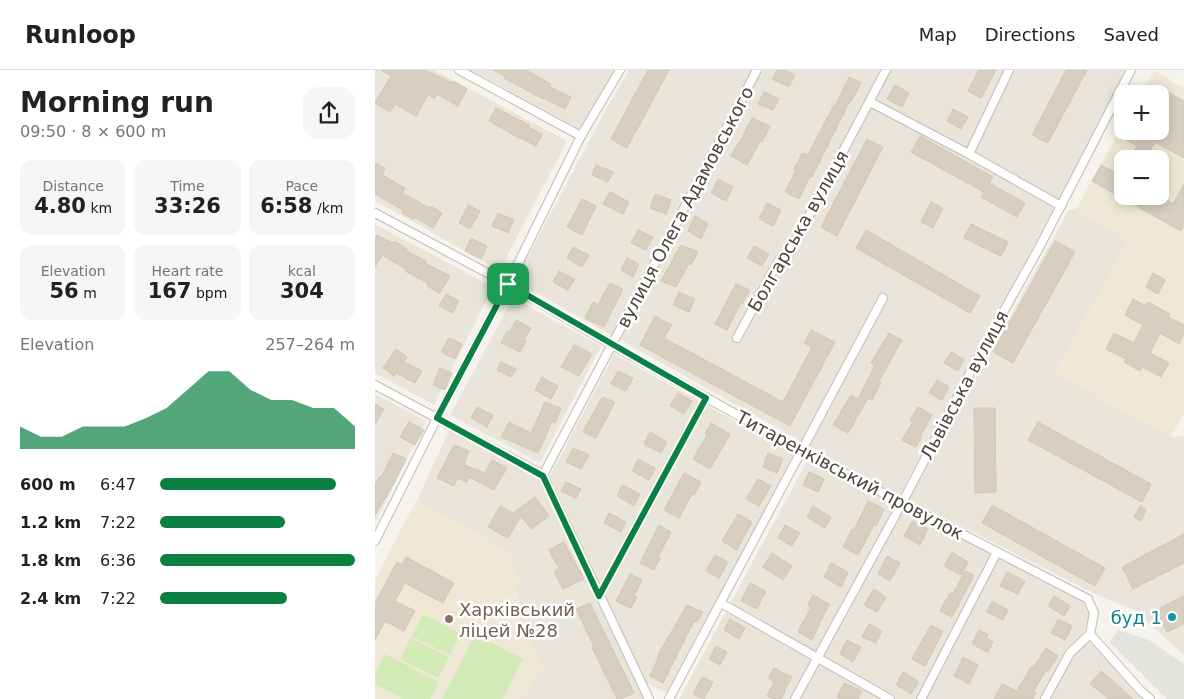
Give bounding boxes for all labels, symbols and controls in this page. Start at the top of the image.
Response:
text: Runloop [25,21,136,49]
text: Map [919,24,957,45]
text: Directions [985,24,1075,45]
text: Saved [1103,24,1159,45]
street label: вулиця Олега Адамовського [612,83,758,331]
map controls [1114,85,1169,205]
button: + [1114,85,1169,140]
text: Morning run [20,86,214,119]
button: share [303,87,355,139]
text: 09:50 · 8 × 600 m [20,122,166,141]
street label: Болгарська вулиця [743,147,853,315]
button: − [1114,150,1169,205]
text: Distance [43,178,104,194]
text: Time [170,178,205,194]
text: Pace [285,178,318,194]
text: 4.80 [34,194,86,218]
text: 33:26 [154,194,221,218]
text: 6:58 [260,194,312,218]
text: km [86,200,112,216]
text: /km [312,200,343,216]
text: Elevation [41,263,106,279]
text: Heart rate [152,263,223,279]
text: kcal [288,263,316,279]
pin [487,263,529,305]
icon: arrive [494,270,522,298]
text: 56 [50,279,79,303]
text: 167 [148,279,191,303]
text: 304 [280,279,324,303]
text: m [79,285,97,301]
text: bpm [191,285,227,301]
street label: Львівська вулиця [916,307,1012,463]
text: Elevation [20,335,94,354]
text: 257–264 m [265,335,355,354]
street label: Титаренківський провулок [732,406,967,544]
text: 600 m [20,475,76,494]
text: 6:47 [100,475,136,494]
text: 1.2 km [20,513,81,532]
text: 7:22 [100,513,136,532]
text: 1.8 km [20,551,81,570]
text: 6:36 [100,551,136,570]
text: 2.4 km [20,589,81,608]
text: 7:22 [100,589,136,608]
place label: Харківський ліцей №28 [459,599,575,641]
place label: буд 1 [1111,607,1162,628]
marker: буд 1 [1166,611,1178,623]
marker: Харківський ліцей №28 [443,613,455,625]

